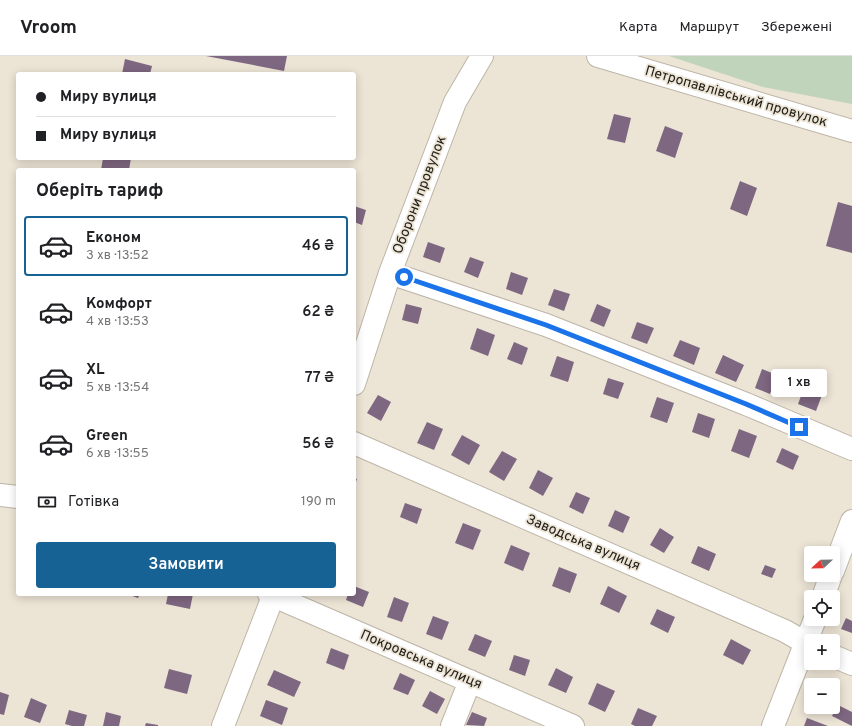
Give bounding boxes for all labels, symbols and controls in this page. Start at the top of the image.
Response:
text: Vroom [20,16,77,40]
text: Карта [619,19,657,36]
text: Маршрут [679,19,739,36]
text: Збережені [761,19,832,36]
street label: Петропавлівський провулок [643,63,829,131]
text: Миру вулиця [60,88,157,107]
text: Миру вулиця [60,126,157,145]
street label: Оборони провулок [390,133,450,257]
text: Оберіть тариф [36,180,163,203]
icon: car [38,228,74,264]
text: Економ [86,229,141,248]
text: 46 ₴ [302,237,334,256]
text: 3 хв · 13:52 [86,248,149,264]
route start [395,268,413,286]
icon: car [38,294,74,330]
text: Комфорт [86,295,152,314]
text: 62 ₴ [302,303,334,322]
text: 4 хв · 13:53 [86,314,149,330]
icon: car [38,360,74,396]
text: XL [86,361,104,380]
text: 77 ₴ [305,369,334,388]
callout: 1 хв [771,369,827,397]
text: 1 хв [787,375,811,391]
text: 5 хв · 13:54 [86,380,149,396]
route end [790,418,808,436]
icon: car [38,426,74,462]
text: Green [86,427,128,446]
text: 56 ₴ [302,435,334,454]
text: 6 хв · 13:55 [86,446,149,462]
icon: cash [36,491,58,513]
text: Готівка [68,493,119,512]
text: 190 m [301,494,336,510]
street label: Заводська вулиця [523,511,643,575]
button: Замовити [36,542,336,588]
north arrow [804,546,840,582]
map controls [804,546,840,714]
button: locate [804,590,840,626]
street label: Покровська вулиця [358,627,484,693]
button: + [804,634,840,670]
button: − [804,678,840,714]

